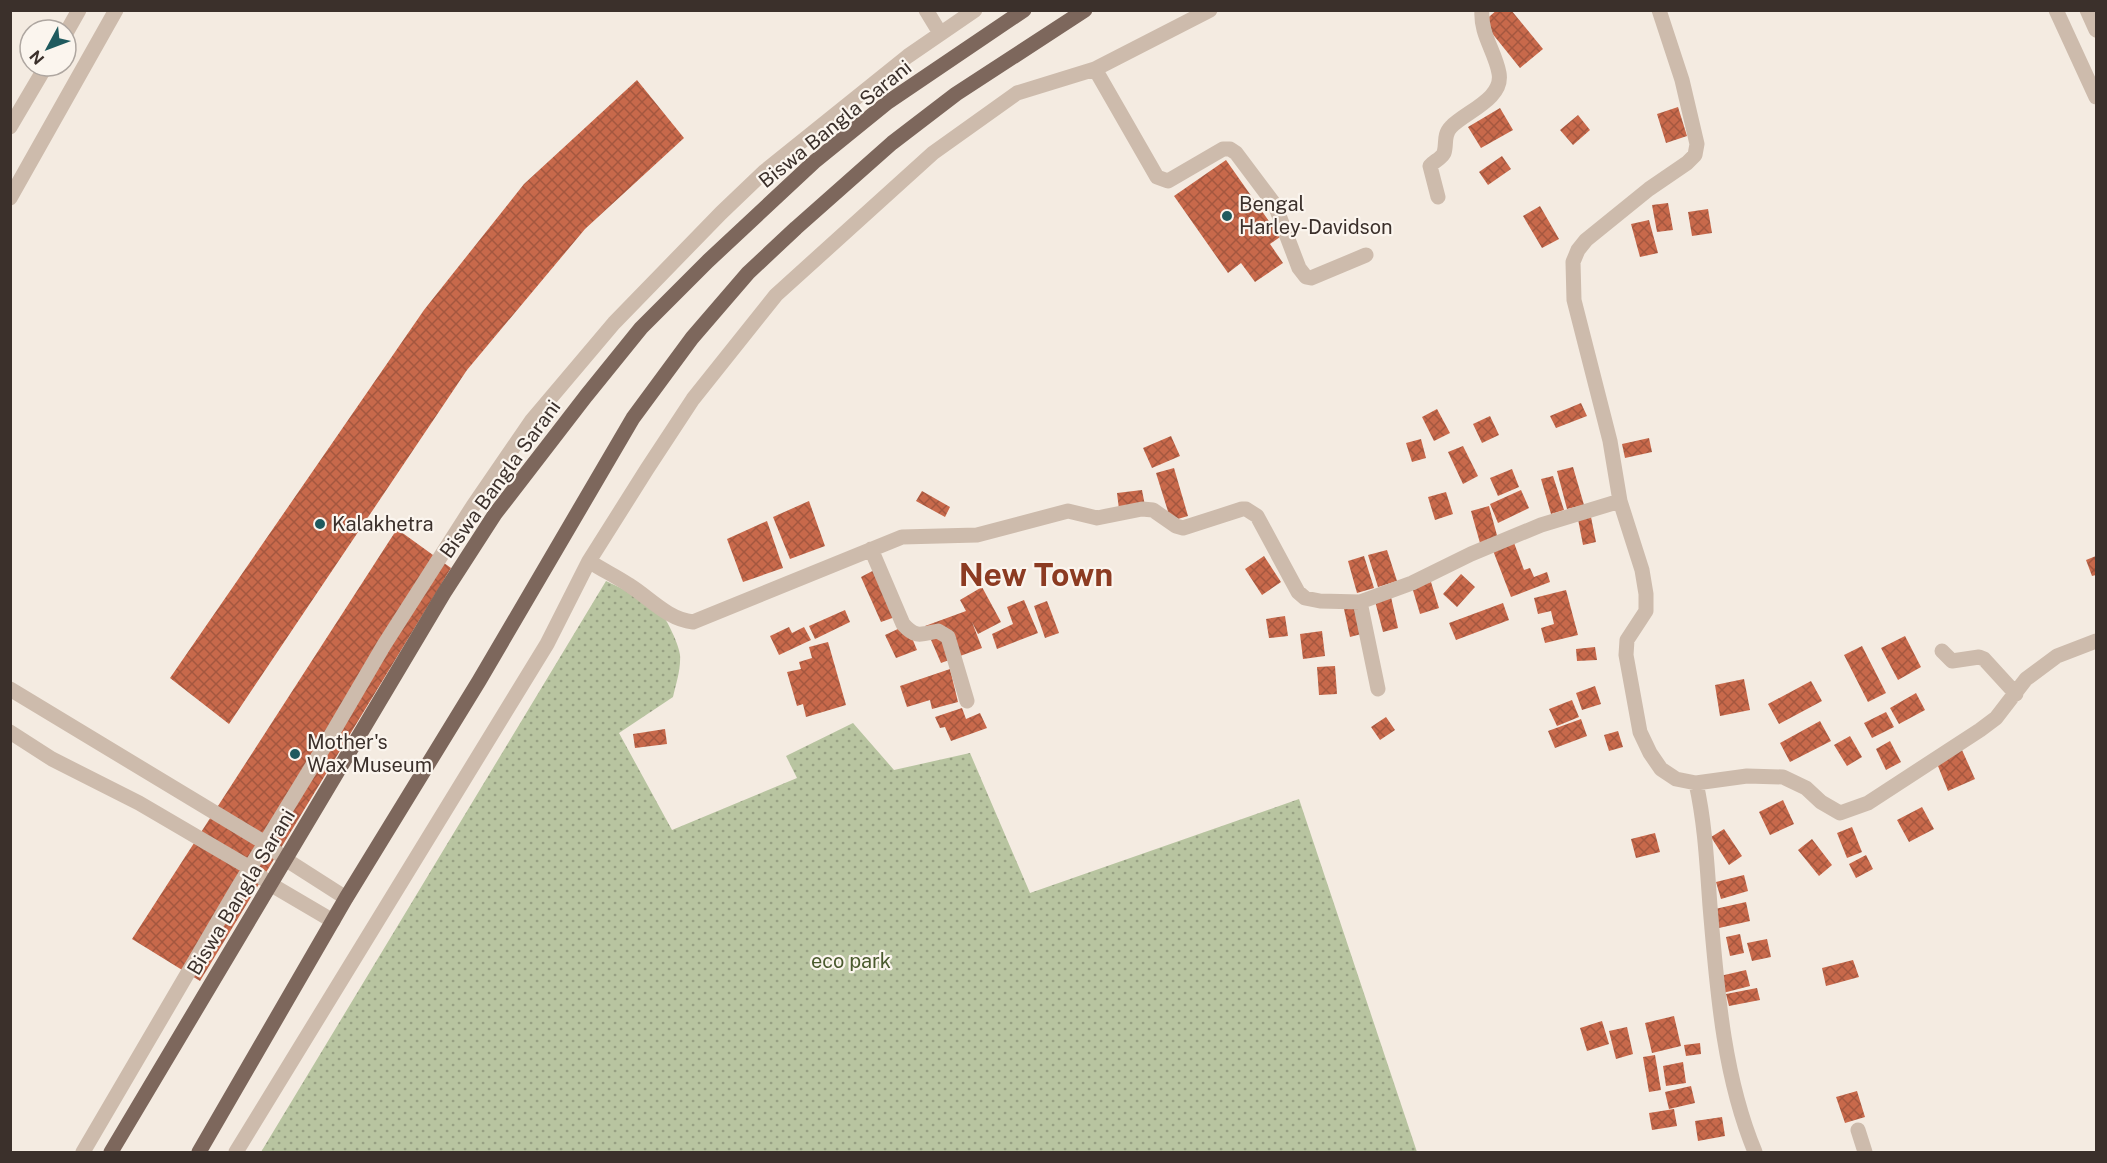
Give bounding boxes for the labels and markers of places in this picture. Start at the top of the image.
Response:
place label: Bengal Harley-Davidson [1239,192,1393,239]
marker: Bengal Harley-Davidson [1220,209,1234,223]
place label: Kalakhetra [332,512,433,536]
marker: Kalakhetra [313,517,327,531]
place label: Mother's Wax Museum [307,730,432,777]
marker: Mother's Wax Museum [288,747,302,761]

